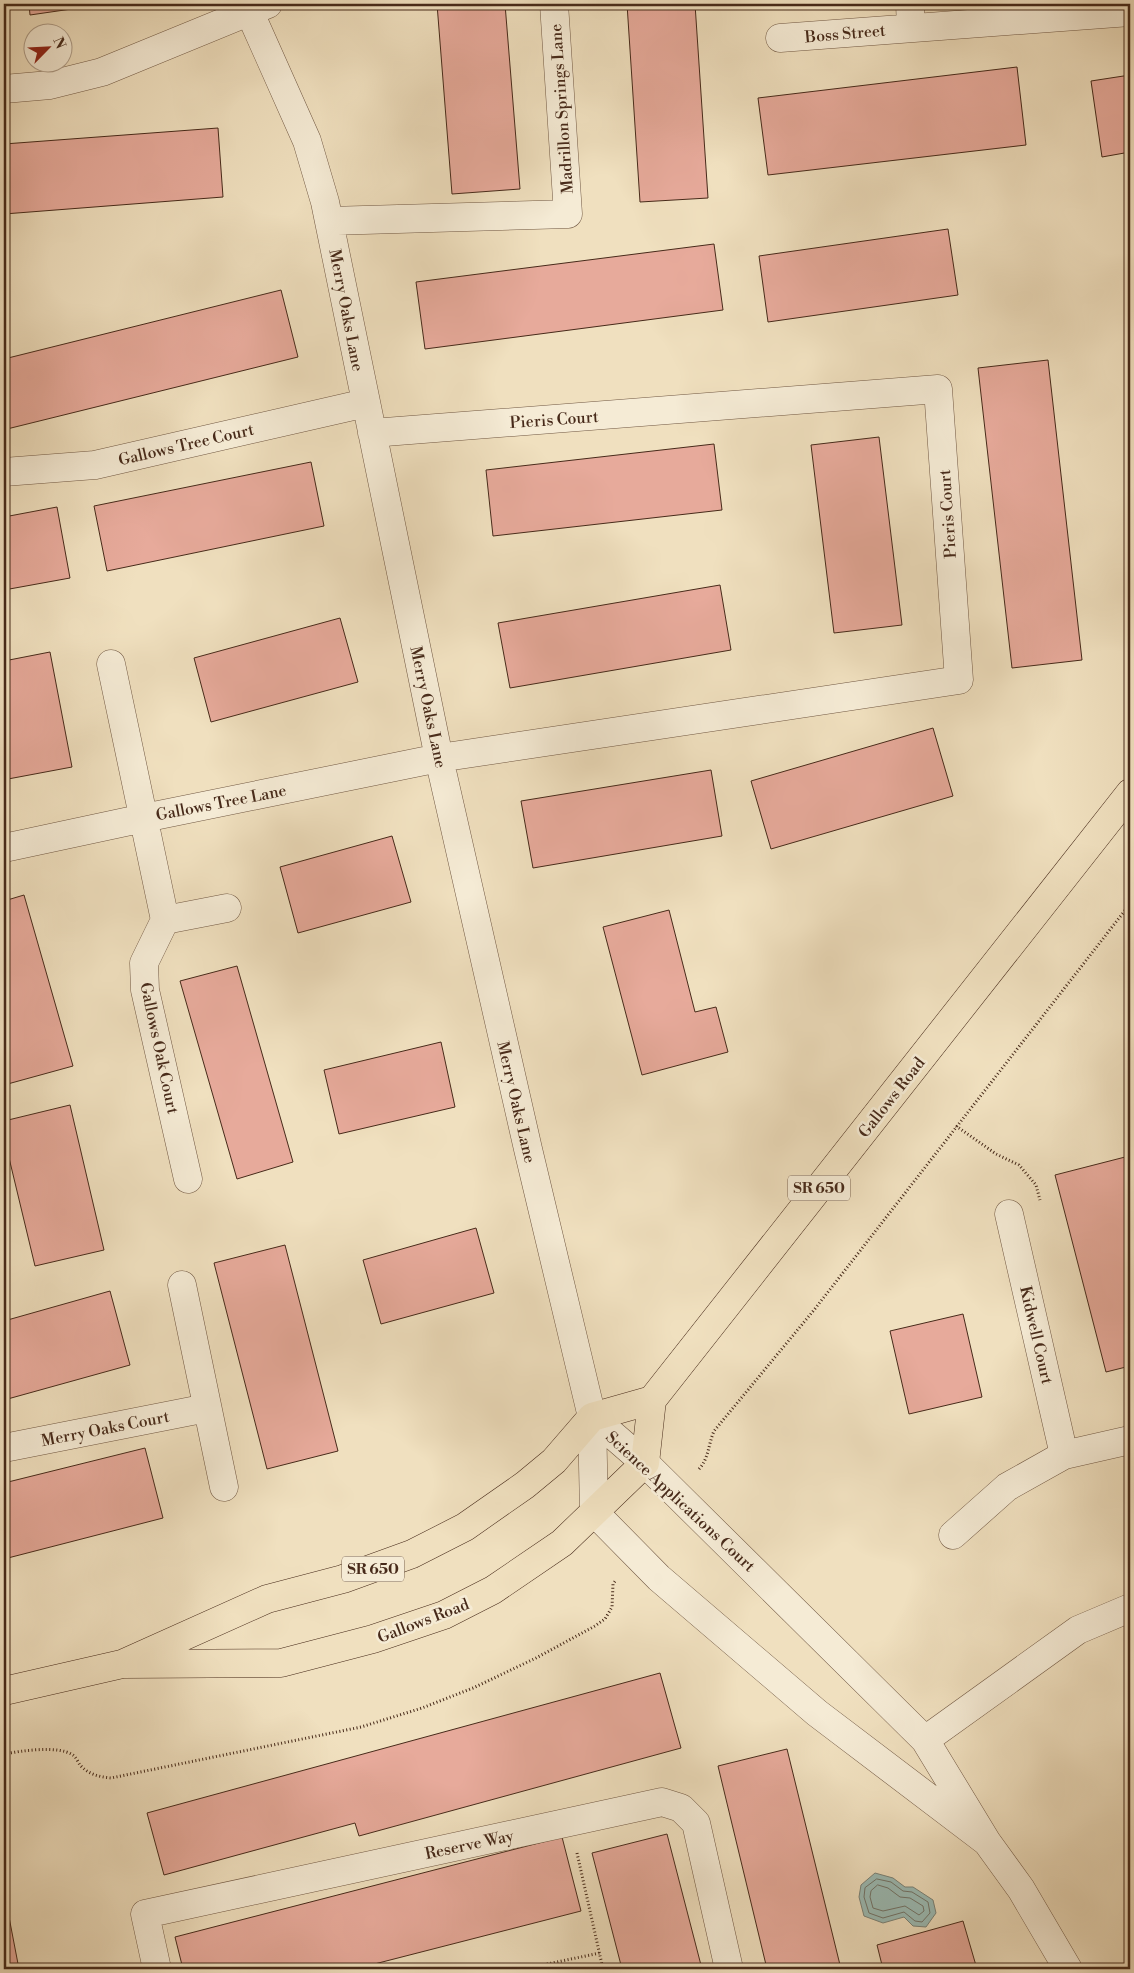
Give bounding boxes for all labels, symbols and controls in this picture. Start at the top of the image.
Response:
street label: Boss Street [803,20,887,48]
north arrow [22,22,72,72]
street label: Madrillon Springs Lane [546,23,578,195]
text: N [48,34,69,52]
street label: Merry Oaks Lane [324,247,368,373]
street label: Pieris Court [509,407,600,433]
street label: Gallows Tree Court [116,420,256,470]
street label: Pieris Court [935,468,961,559]
street label: Merry Oaks Lane [405,644,451,770]
street label: Gallows Tree Lane [154,780,288,825]
street label: Gallows Oak Court [135,981,183,1116]
street label: Merry Oaks Lane [492,1039,540,1165]
street label: Gallows Road [854,1053,929,1142]
road number: SR 650 [788,1176,850,1200]
street label: Kidwell Court [1015,1284,1057,1387]
street label: Merry Oaks Court [39,1407,171,1451]
street label: Science Applications Court [601,1427,759,1577]
road number: SR 650 [342,1556,404,1582]
street label: Gallows Road [375,1594,472,1648]
street label: Reserve Way [423,1826,516,1864]

